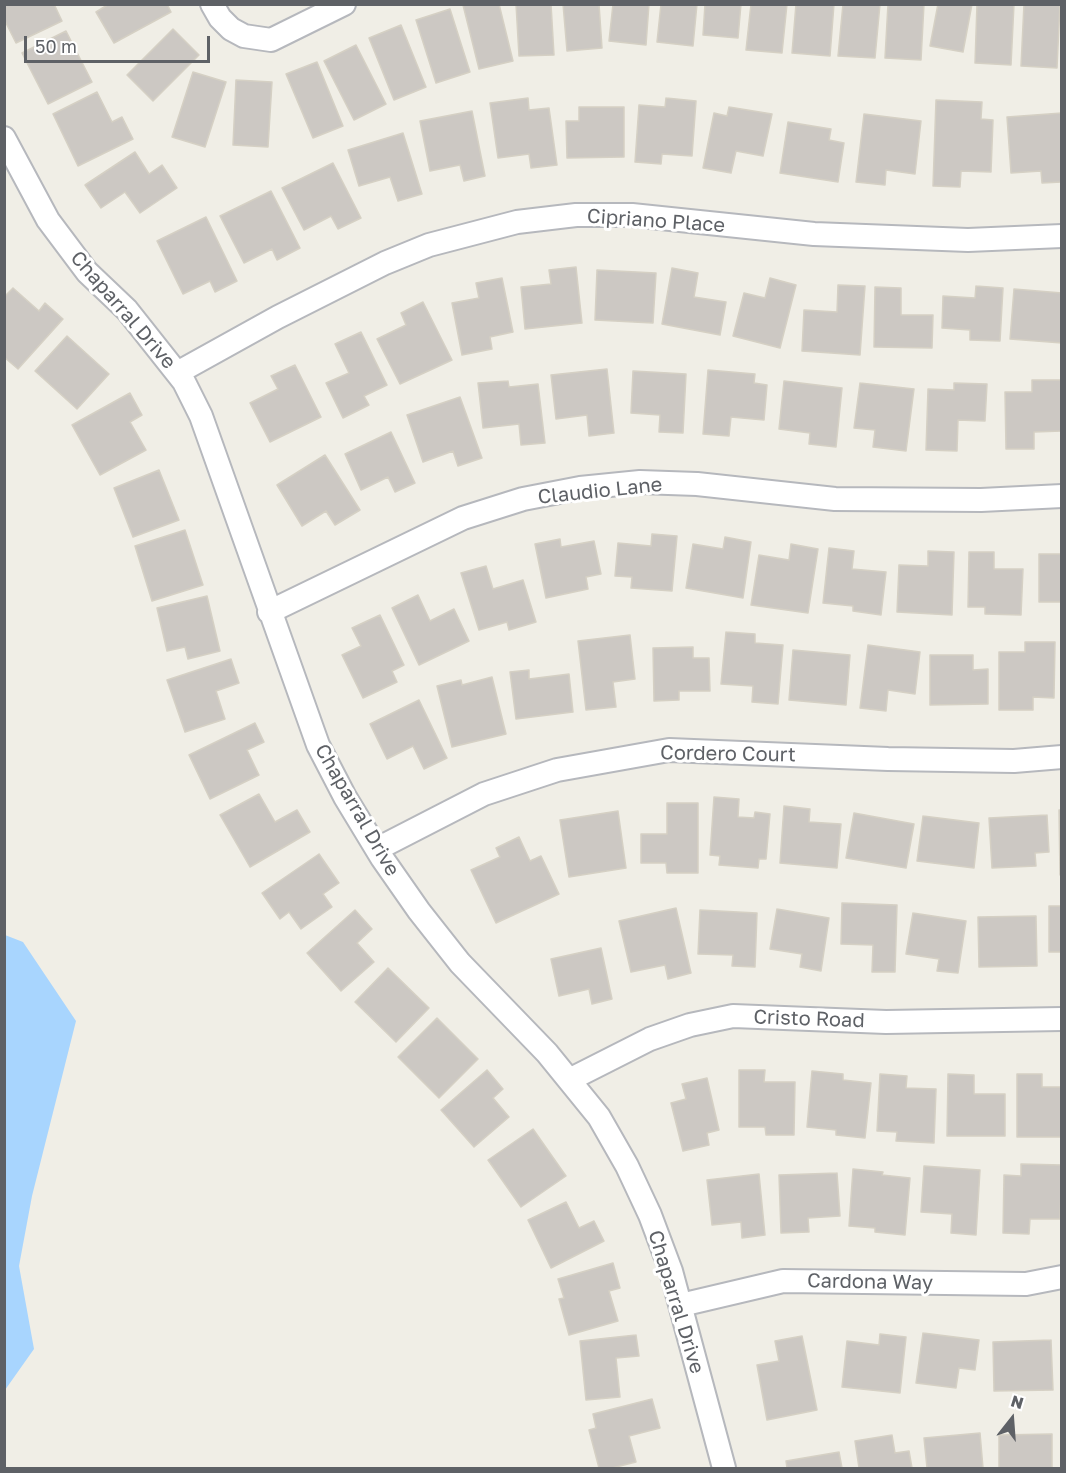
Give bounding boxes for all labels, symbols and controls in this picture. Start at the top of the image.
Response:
scale bar [27,24,213,62]
text: 50 m [35,35,77,57]
street label: Cipriano Place [586,204,726,238]
street label: Chaparral Drive [65,246,181,374]
street label: Claudio Lane [537,473,663,509]
street label: Chaparral Drive [309,740,405,880]
street label: Cordero Court [660,741,796,767]
street label: Cristo Road [753,1005,865,1033]
street label: Chaparral Drive [643,1228,709,1376]
street label: Cardona Way [807,1269,933,1295]
north arrow [982,1389,1042,1449]
text: N [1009,1390,1026,1413]

